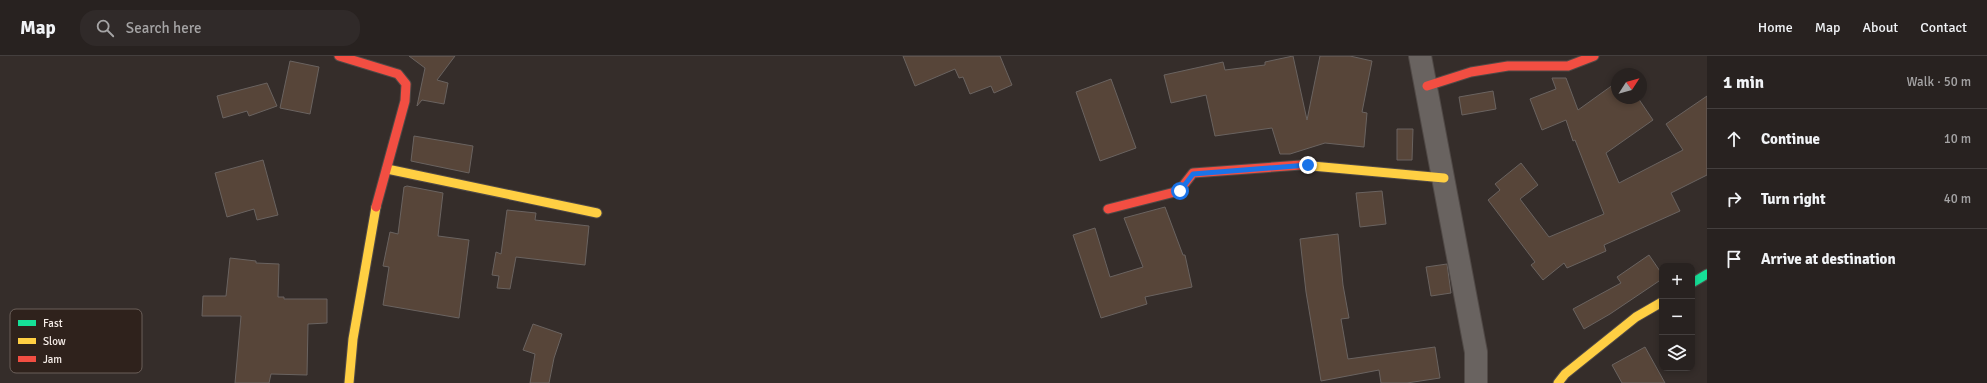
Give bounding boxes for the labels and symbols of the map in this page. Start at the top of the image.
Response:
north arrow [1611,68,1647,104]
route end [1299,156,1317,174]
route start [1171,182,1189,200]
legend [10,309,142,373]
text: Fast [43,317,63,330]
text: Slow [43,335,66,348]
text: Jam [43,353,62,366]

